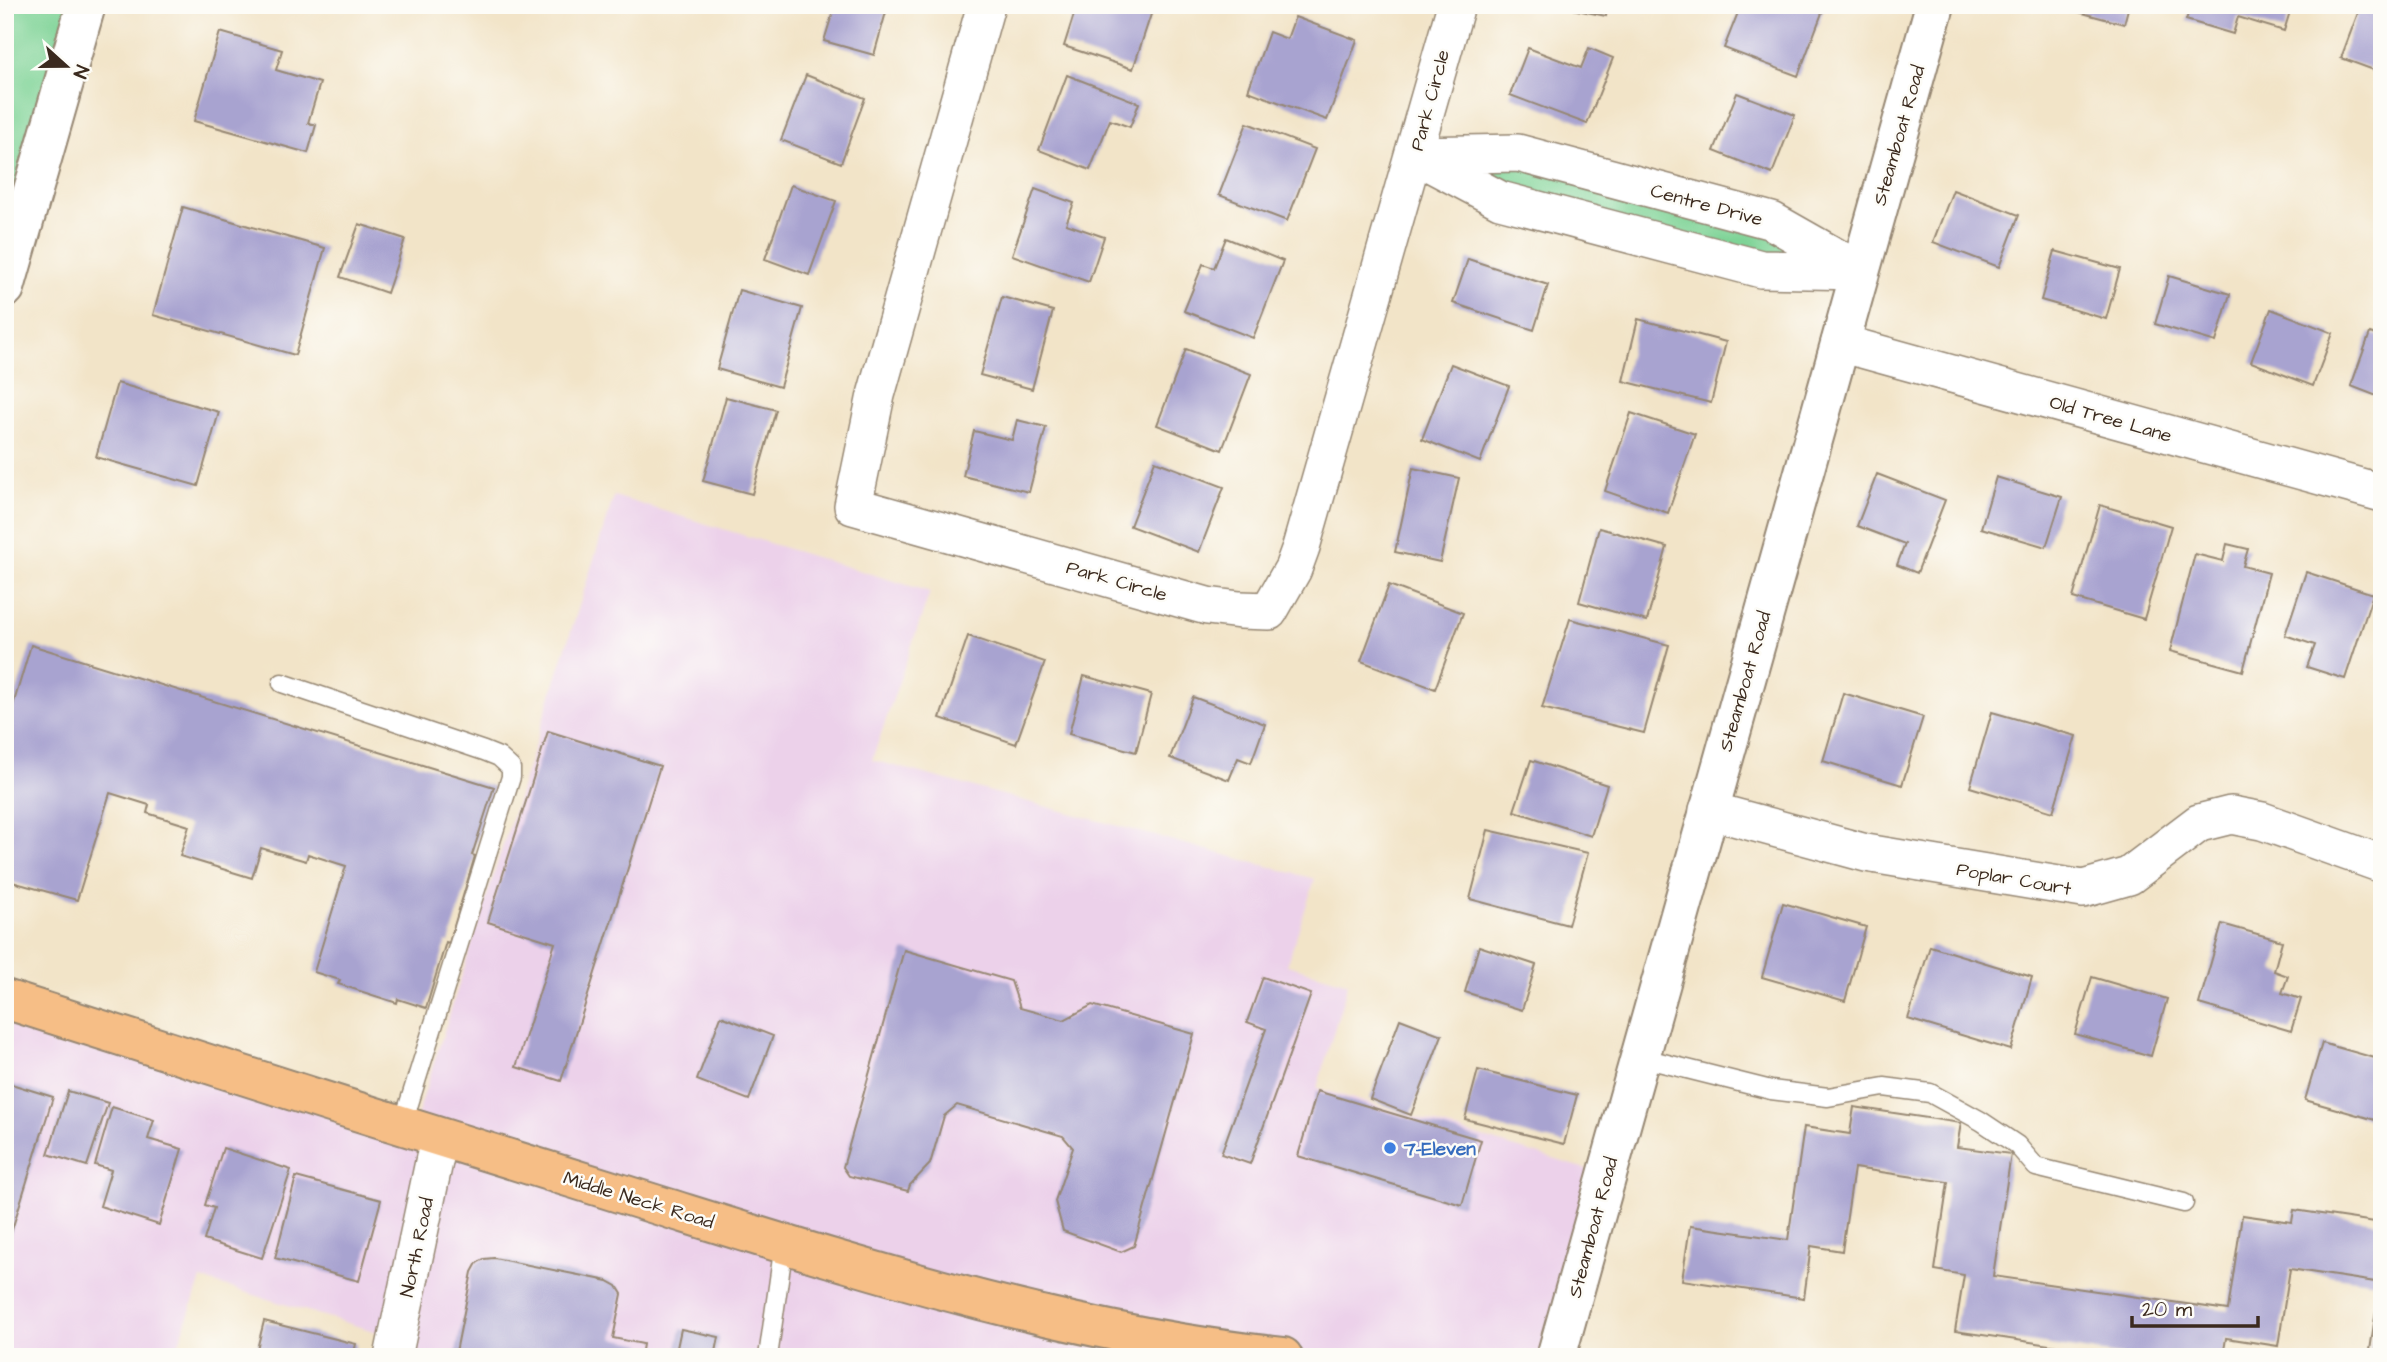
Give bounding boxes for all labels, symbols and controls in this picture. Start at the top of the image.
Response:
north arrow [32,32,102,102]
street label: Park Circle [1404,47,1457,154]
text: N [66,61,95,82]
street label: Steamboat Road [1867,62,1932,209]
street label: Centre Drive [1648,178,1766,233]
street label: Old Tree Lane [2046,389,2175,450]
street label: Park Circle [1063,554,1170,609]
street label: Steamboat Road [1713,608,1778,755]
street label: Poplar Court [1954,856,2074,903]
place label: 7-Eleven [1403,1136,1476,1163]
marker: 7-Eleven [1382,1140,1398,1156]
street label: Steamboat Road [1562,1154,1625,1301]
street label: Middle Neck Road [560,1165,717,1236]
street label: North Road [394,1195,441,1300]
scale bar [2132,1285,2258,1329]
text: 20 m [2142,1295,2193,1324]

